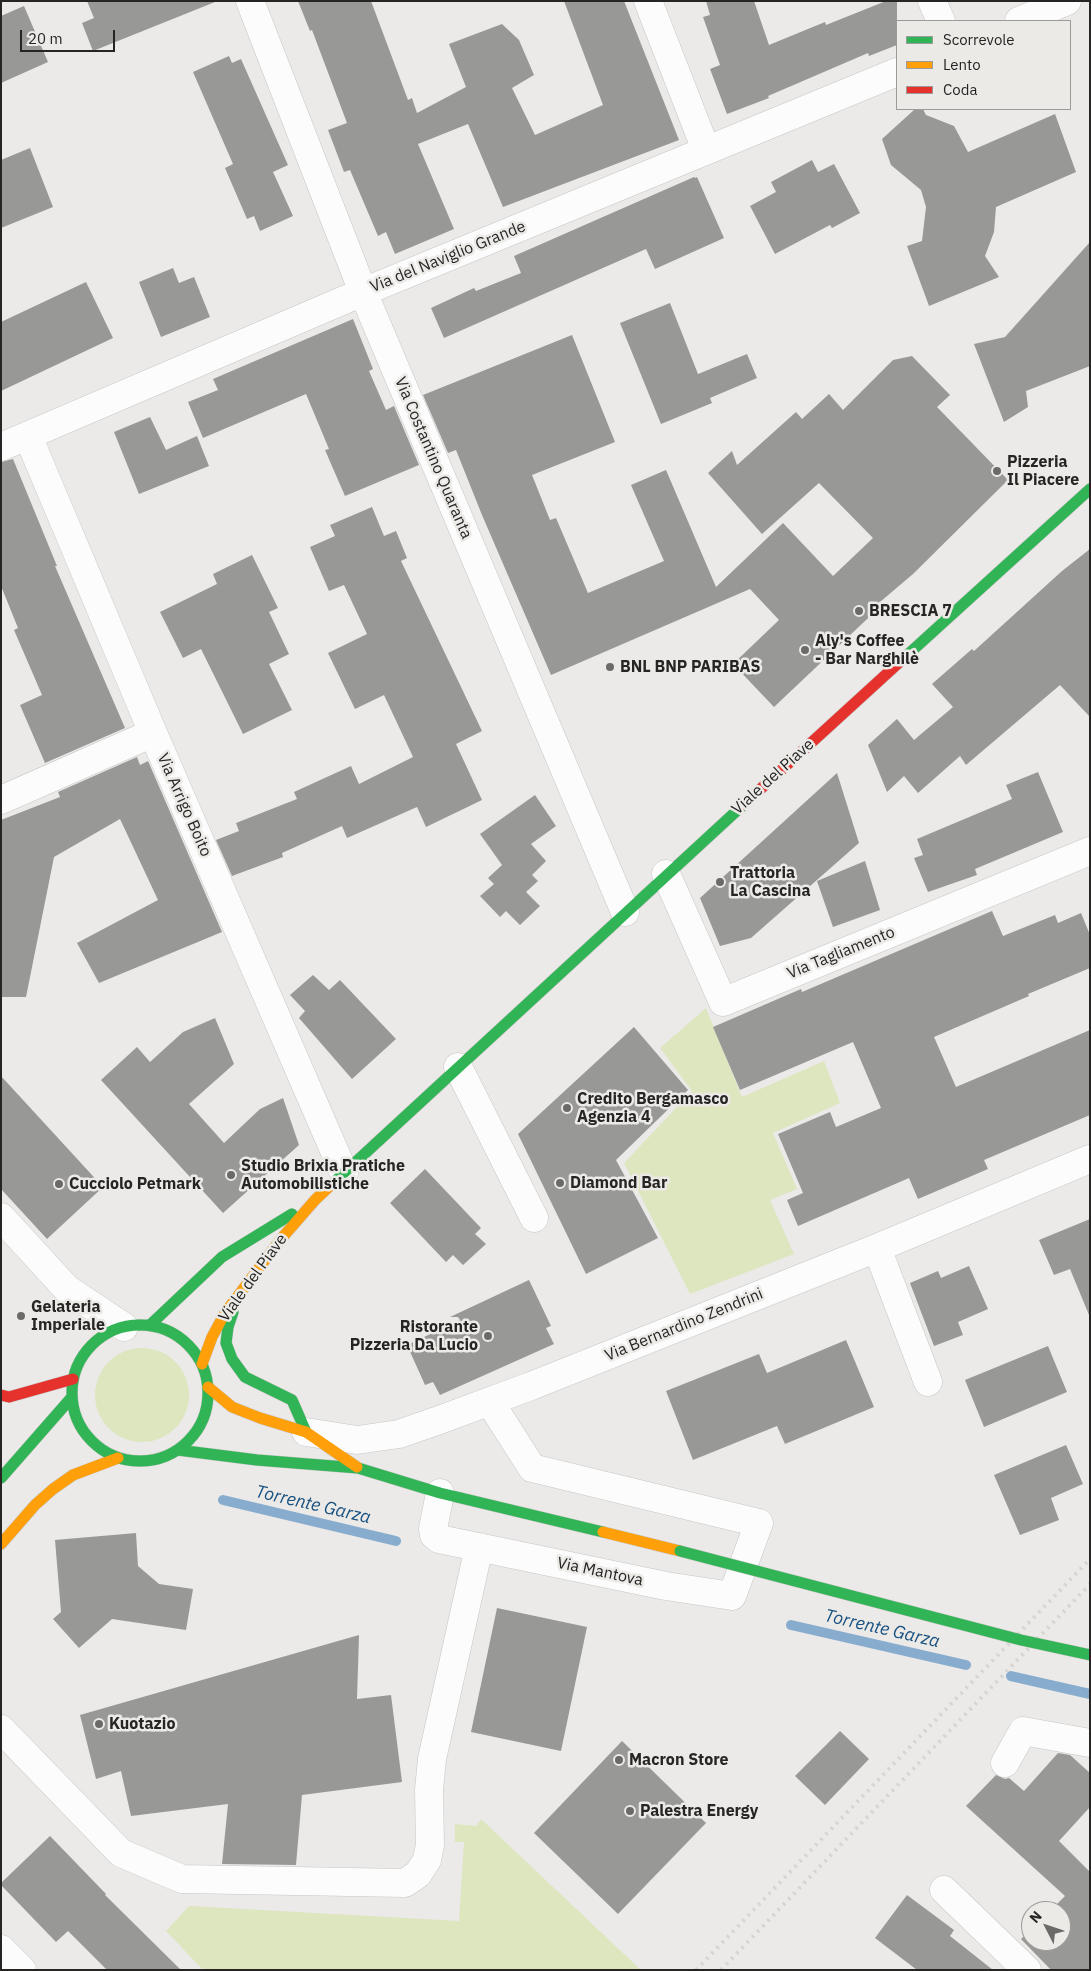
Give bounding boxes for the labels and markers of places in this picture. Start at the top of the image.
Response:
place label: Pizzeria Il Piacere [1007,452,1079,490]
marker: Pizzeria Il Piacere [991,465,1003,477]
place label: BRESCIA 7 [869,601,952,621]
marker: BRESCIA 7 [853,605,865,617]
place label: Aly's Coffee - Bar Narghilè [815,631,919,669]
marker: Aly's Coffee - Bar Narghilè [799,644,811,656]
place label: BNL BNP PARIBAS [620,657,760,677]
marker: BNL BNP PARIBAS [604,661,616,673]
place label: Trattoria La Cascina [730,863,810,901]
marker: Trattoria La Cascina [714,876,726,888]
place label: Credito Bergamasco Agenzia 4 [577,1089,728,1127]
marker: Credito Bergamasco Agenzia 4 [561,1102,573,1114]
place label: Studio Brixia Pratiche Automobilistiche [241,1156,405,1194]
marker: Studio Brixia Pratiche Automobilistiche [225,1169,237,1181]
place label: Diamond Bar [570,1173,667,1193]
place label: Cucciolo Petmark [69,1174,201,1194]
marker: Diamond Bar [554,1177,566,1189]
marker: Cucciolo Petmark [53,1178,65,1190]
place label: Gelateria Imperiale [31,1297,105,1335]
marker: Gelateria Imperiale [15,1310,27,1322]
place label: Ristorante Pizzeria Da Lucio [350,1317,478,1355]
marker: Ristorante Pizzeria Da Lucio [482,1330,494,1342]
place label: Kuotazio [109,1714,175,1734]
marker: Kuotazio [93,1718,105,1730]
place label: Macron Store [629,1750,729,1770]
marker: Macron Store [613,1754,625,1766]
place label: Palestra Energy [640,1801,758,1821]
marker: Palestra Energy [624,1805,636,1817]

